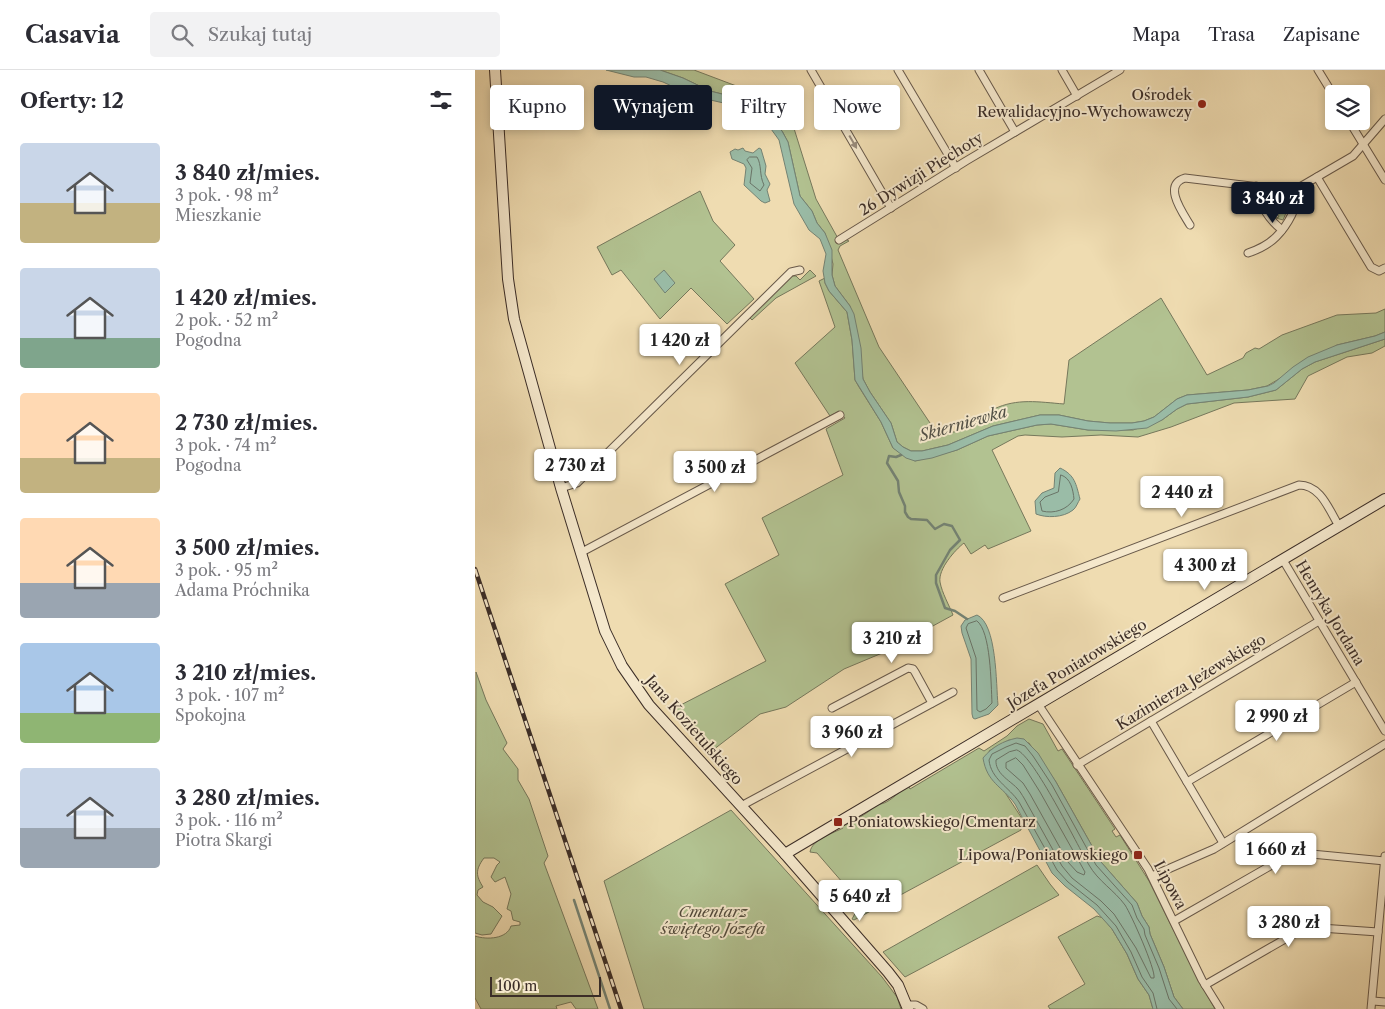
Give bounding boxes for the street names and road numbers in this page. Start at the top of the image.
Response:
street label: 26 Dywizji Piechoty [855,127,987,219]
street label: Henryka Jordana [1291,557,1369,669]
street label: Józefa Poniatowskiego [1002,614,1150,714]
street label: Kazimierza Jeżewskiego [1112,629,1269,734]
street label: Jana Kozietulskiego [640,669,747,789]
street label: Lipowa [1150,857,1191,912]

